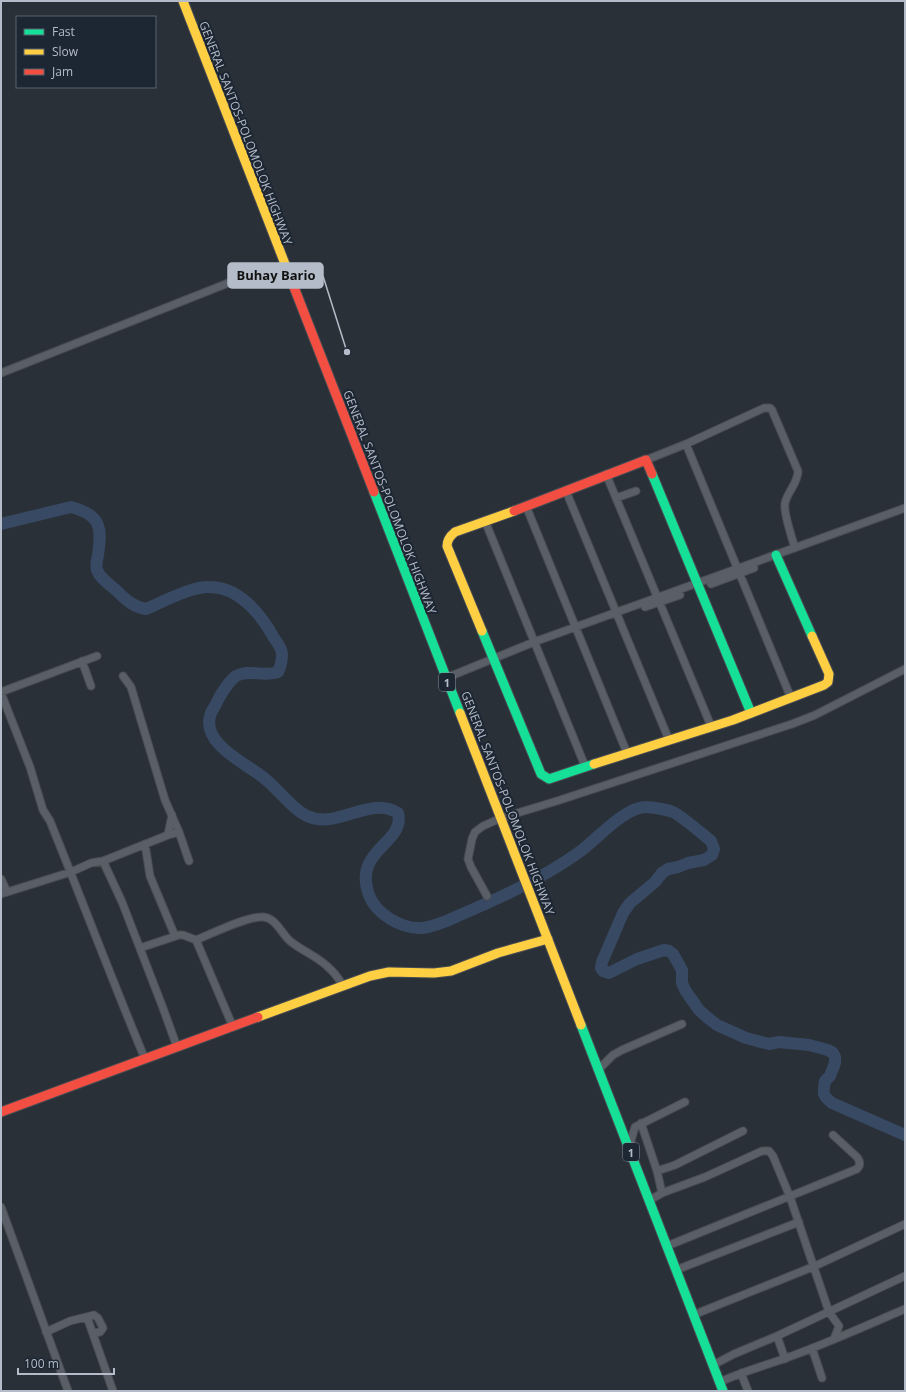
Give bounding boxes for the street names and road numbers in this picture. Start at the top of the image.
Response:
street label: GENERAL SANTOS-POLOMOLOK HIGHWAY [195,19,297,248]
street label: GENERAL SANTOS-POLOMOLOK HIGHWAY [339,388,441,617]
road number: 1 [439,673,455,691]
street label: GENERAL SANTOS-POLOMOLOK HIGHWAY [457,689,559,918]
road number: 1 [623,1143,639,1161]

